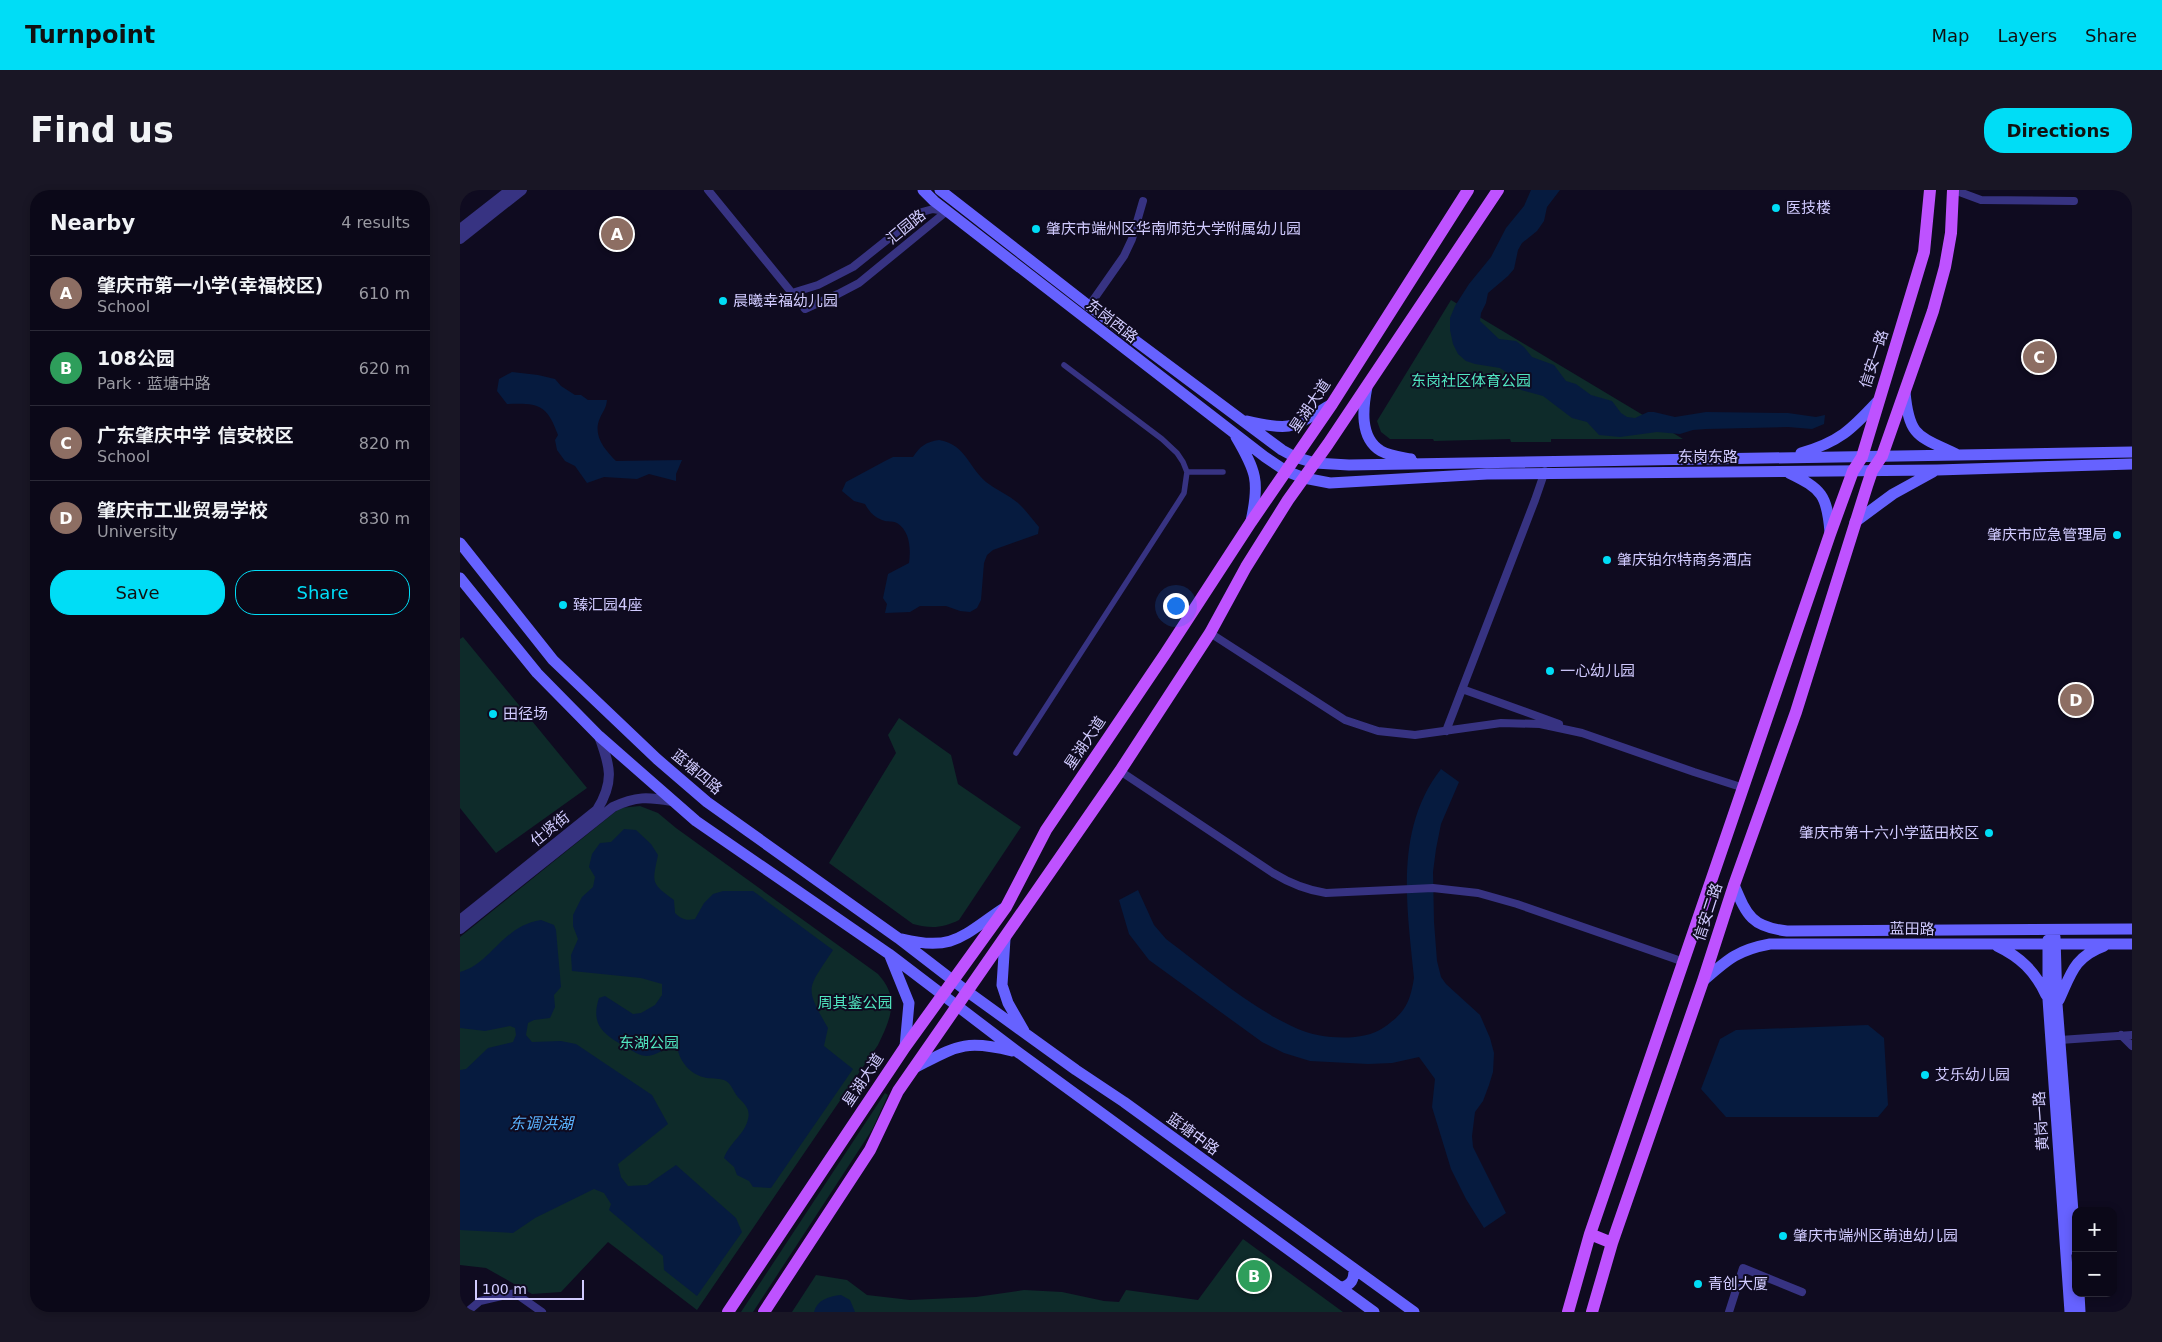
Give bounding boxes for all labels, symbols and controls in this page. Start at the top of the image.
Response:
text: Turnpoint [25,21,155,49]
text: Map [1931,25,1969,46]
text: Layers [1997,25,2057,46]
text: Share [2085,25,2137,46]
button: Directions [1984,108,2132,153]
text: Find us [30,110,174,150]
place label: 医技楼 [1786,199,1831,217]
marker: 医技楼 [1770,202,1782,214]
street label: 汇园路 [883,206,929,248]
text: Nearby [50,211,135,235]
text: 4 results [341,213,410,232]
pin: A [601,215,633,253]
place label: 肇庆市端州区华南师范大学附属幼儿园 [1046,220,1301,238]
marker: 肇庆市端州区华南师范大学附属幼儿园 [1030,223,1042,235]
text: 肇庆市第一小学(幸福校区) [97,274,323,296]
text: A [60,284,72,303]
text: 610 m [359,284,410,303]
place label: 晨曦幸福幼儿园 [733,292,838,310]
marker: 晨曦幸福幼儿园 [717,295,729,307]
street label: 东岗西路 [1083,295,1141,347]
text: School [97,297,150,316]
street label: 信安一路 [1856,328,1892,390]
pin: C [2023,338,2055,376]
text: 108公园 [97,347,175,369]
text: B [60,359,72,378]
text: 620 m [359,359,410,378]
park label: 东岗社区体育公园 [1411,372,1531,390]
text: Park · 蓝塘中路 [97,374,211,393]
street label: 星湖大道 [1286,376,1334,436]
text: 广东肇庆中学 信安校区 [97,424,294,446]
text: C [60,434,72,453]
text: 820 m [359,434,410,453]
text: School [97,447,150,466]
street label: 东岗东路 [1678,448,1738,466]
text: 肇庆市工业贸易学校 [97,499,268,521]
text: D [59,509,73,528]
text: 830 m [359,509,410,528]
text: University [97,522,178,541]
place label: 肇庆市应急管理局 [1987,526,2107,544]
marker: 肇庆市应急管理局 [2111,529,2123,541]
place label: 肇庆铂尔特商务酒店 [1617,551,1752,569]
marker: 肇庆铂尔特商务酒店 [1601,554,1613,566]
button: Save [50,570,225,615]
button: Share [235,570,410,615]
your location [1163,593,1189,619]
place label: 臻汇园4座 [573,596,643,614]
marker: 臻汇园4座 [557,599,569,611]
place label: 一心幼儿园 [1560,662,1635,680]
marker: 一心幼儿园 [1544,665,1556,677]
pin: D [2060,681,2092,719]
place label: 田径场 [503,705,548,723]
marker: 田径场 [487,708,499,720]
street label: 星湖大道 [1061,713,1109,773]
street label: 蓝塘四路 [668,746,726,798]
street label: 仕贤街 [527,808,573,850]
place label: 肇庆市第十六小学蓝田校区 [1799,824,1979,842]
marker: 肇庆市第十六小学蓝田校区 [1983,827,1995,839]
street label: 信安二路 [1690,881,1726,943]
street label: 蓝田路 [1889,920,1935,938]
park label: 周其鉴公园 [817,994,893,1012]
park label: 东湖公园 [619,1034,679,1052]
street label: 星湖大道 [839,1050,887,1110]
place label: 艾乐幼儿园 [1935,1066,2010,1084]
marker: 艾乐幼儿园 [1919,1069,1931,1081]
street label: 黄岗一路 [2030,1090,2052,1152]
street label: 蓝塘中路 [1163,1109,1223,1159]
water label: 东调洪湖 [509,1114,576,1133]
map controls [2072,1207,2117,1297]
button: + [2072,1207,2117,1252]
place label: 肇庆市端州区萌迪幼儿园 [1793,1227,1958,1245]
marker: 肇庆市端州区萌迪幼儿园 [1777,1230,1789,1242]
button: − [2072,1252,2117,1297]
pin: B [1238,1257,1270,1295]
place label: 青创大厦 [1708,1275,1768,1293]
scale bar [475,1277,584,1300]
marker: 青创大厦 [1692,1278,1704,1290]
text: 100 m [482,1281,527,1297]

